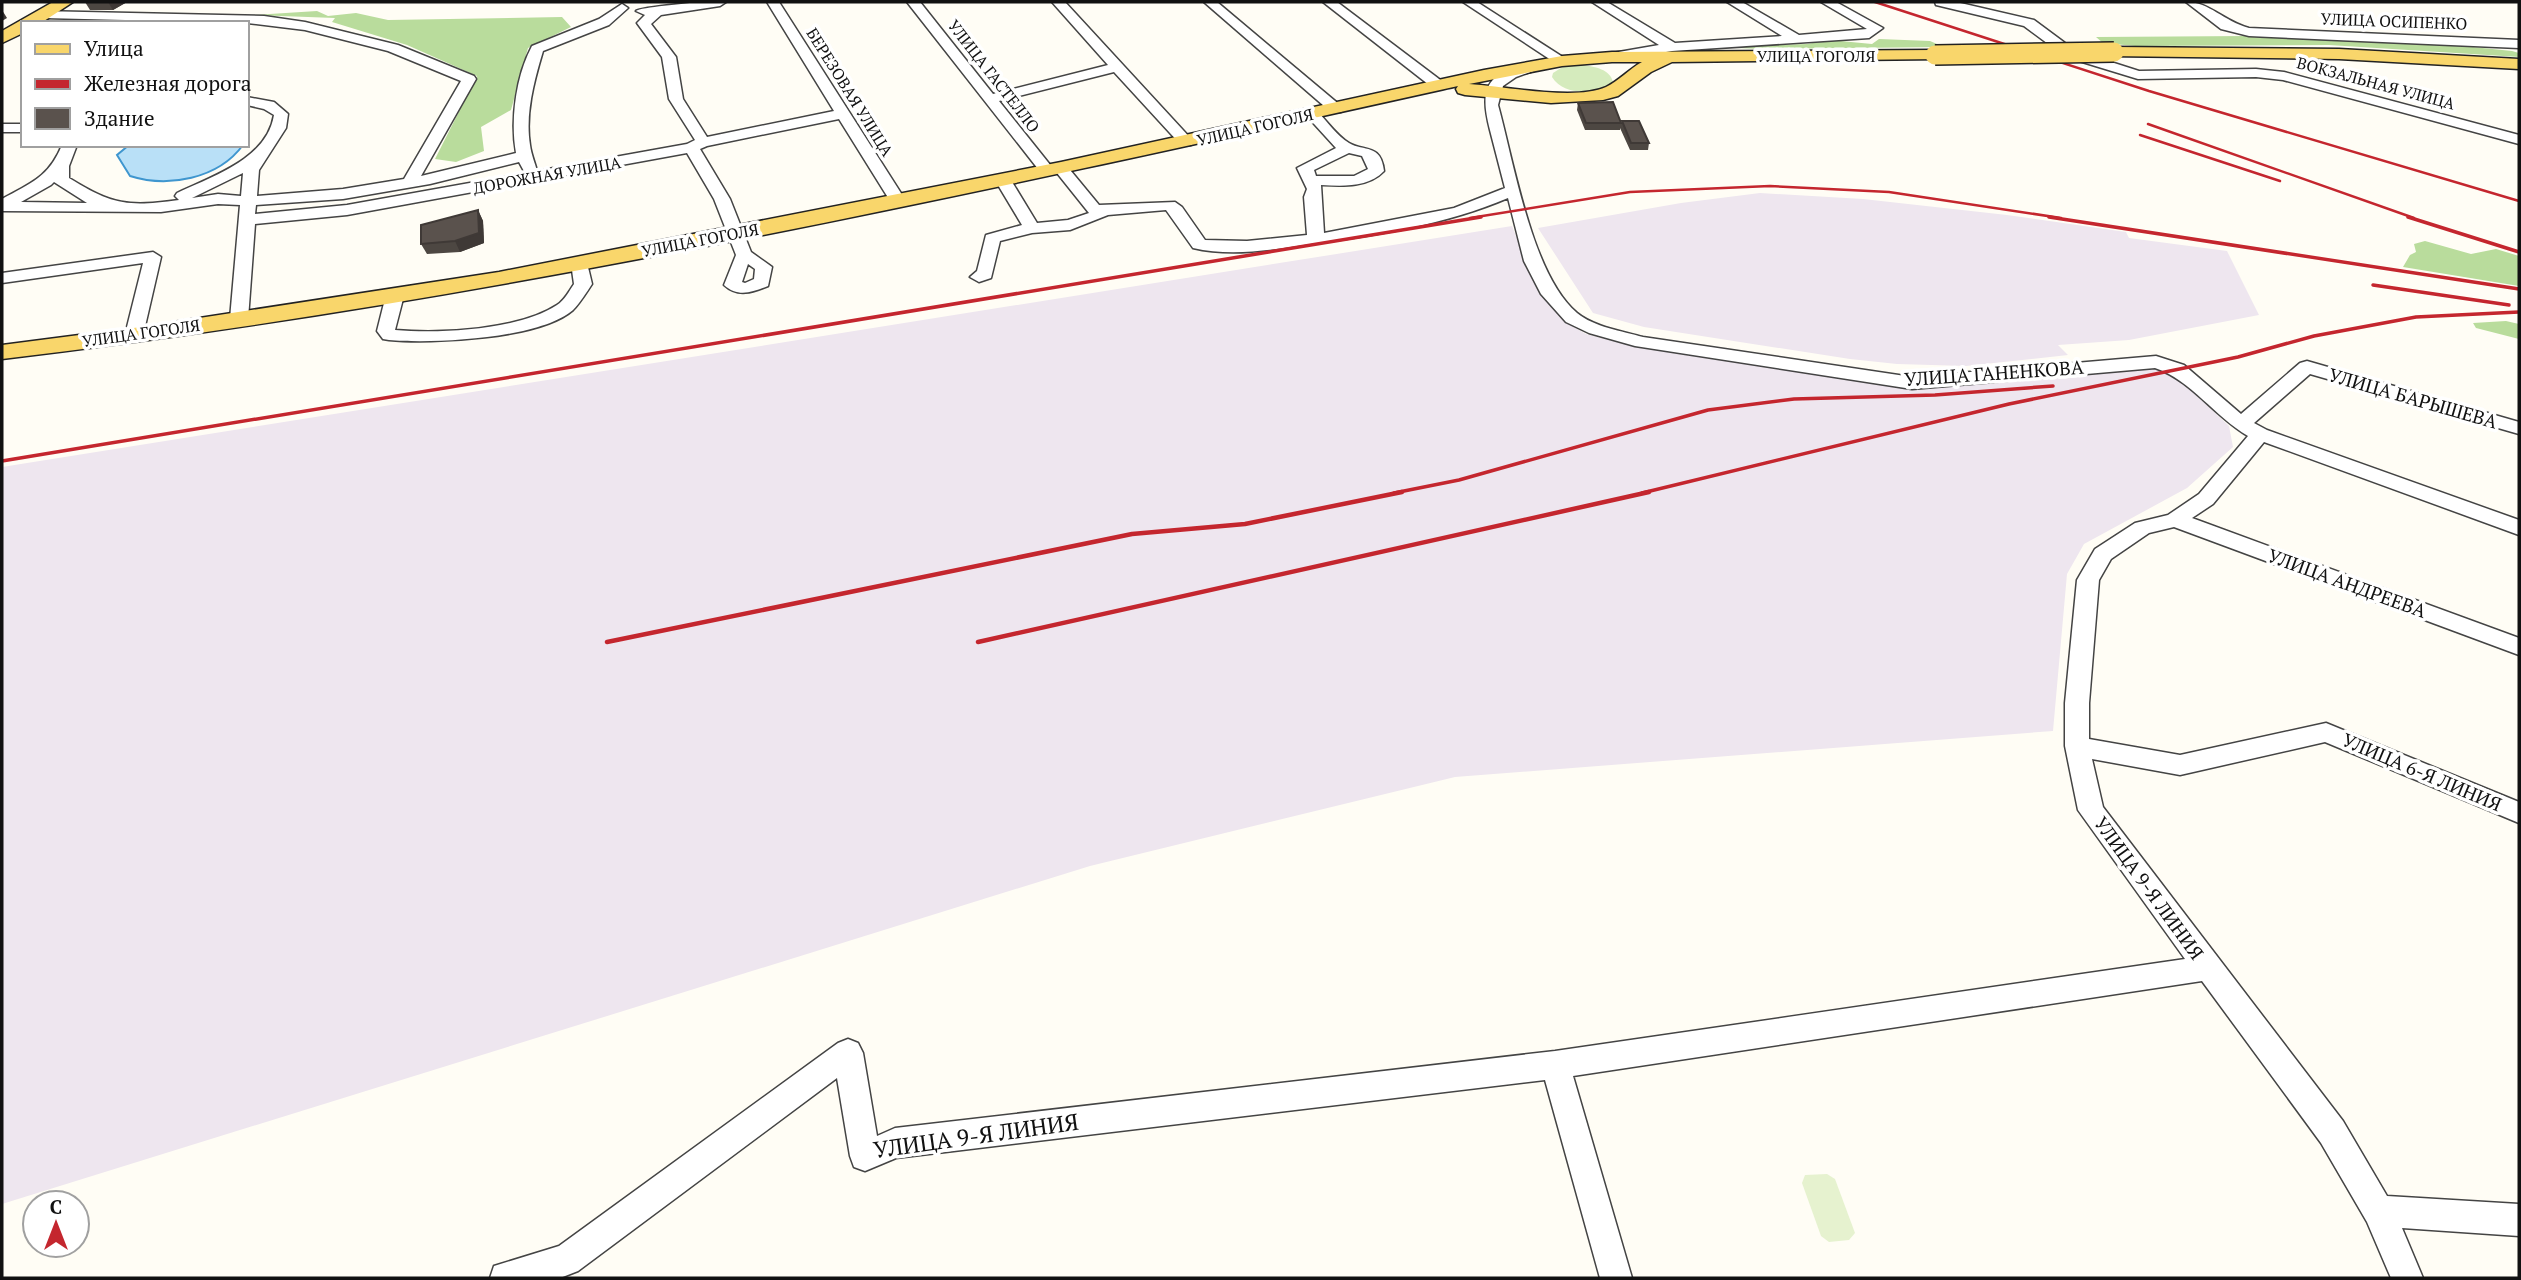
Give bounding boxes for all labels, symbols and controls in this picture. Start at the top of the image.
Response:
street label: УЛИЦА ОСИПЕНКО [2320,7,2468,35]
street label: УЛИЦА ГАСТЕЛЛО [943,15,1045,137]
legend [21,21,248,147]
street label: БЕРЕЗОВАЯ УЛИЦА [802,23,899,161]
text: Улица [84,34,144,62]
street label: УЛИЦА ГОГОЛЯ [1757,45,1875,67]
street label: ВОКЗАЛЬНАЯ УЛИЦА [2294,51,2458,115]
text: Железная дорога [84,69,252,97]
street label: УЛИЦА ГОГОЛЯ [1195,103,1315,151]
text: Здание [84,104,155,132]
street label: ДОРОЖНАЯ УЛИЦА [471,151,623,199]
street label: УЛИЦА ГОГОЛЯ [640,218,760,262]
street label: УЛИЦА ГОГОЛЯ [81,314,201,352]
street label: УЛИЦА ГАНЕНКОВА [1903,354,2085,391]
street label: УЛИЦА БАРЫШЕВА [2326,361,2501,434]
street label: УЛИЦА АНДРЕЕВА [2264,542,2430,623]
street label: УЛИЦА 6-Я ЛИНИЯ [2339,727,2506,816]
street label: УЛИЦА 9-Я ЛИНИЯ [2089,811,2210,964]
street label: УЛИЦА 9-Я ЛИНИЯ [871,1106,1080,1165]
north arrow [21,1189,91,1259]
text: С [50,1194,62,1219]

